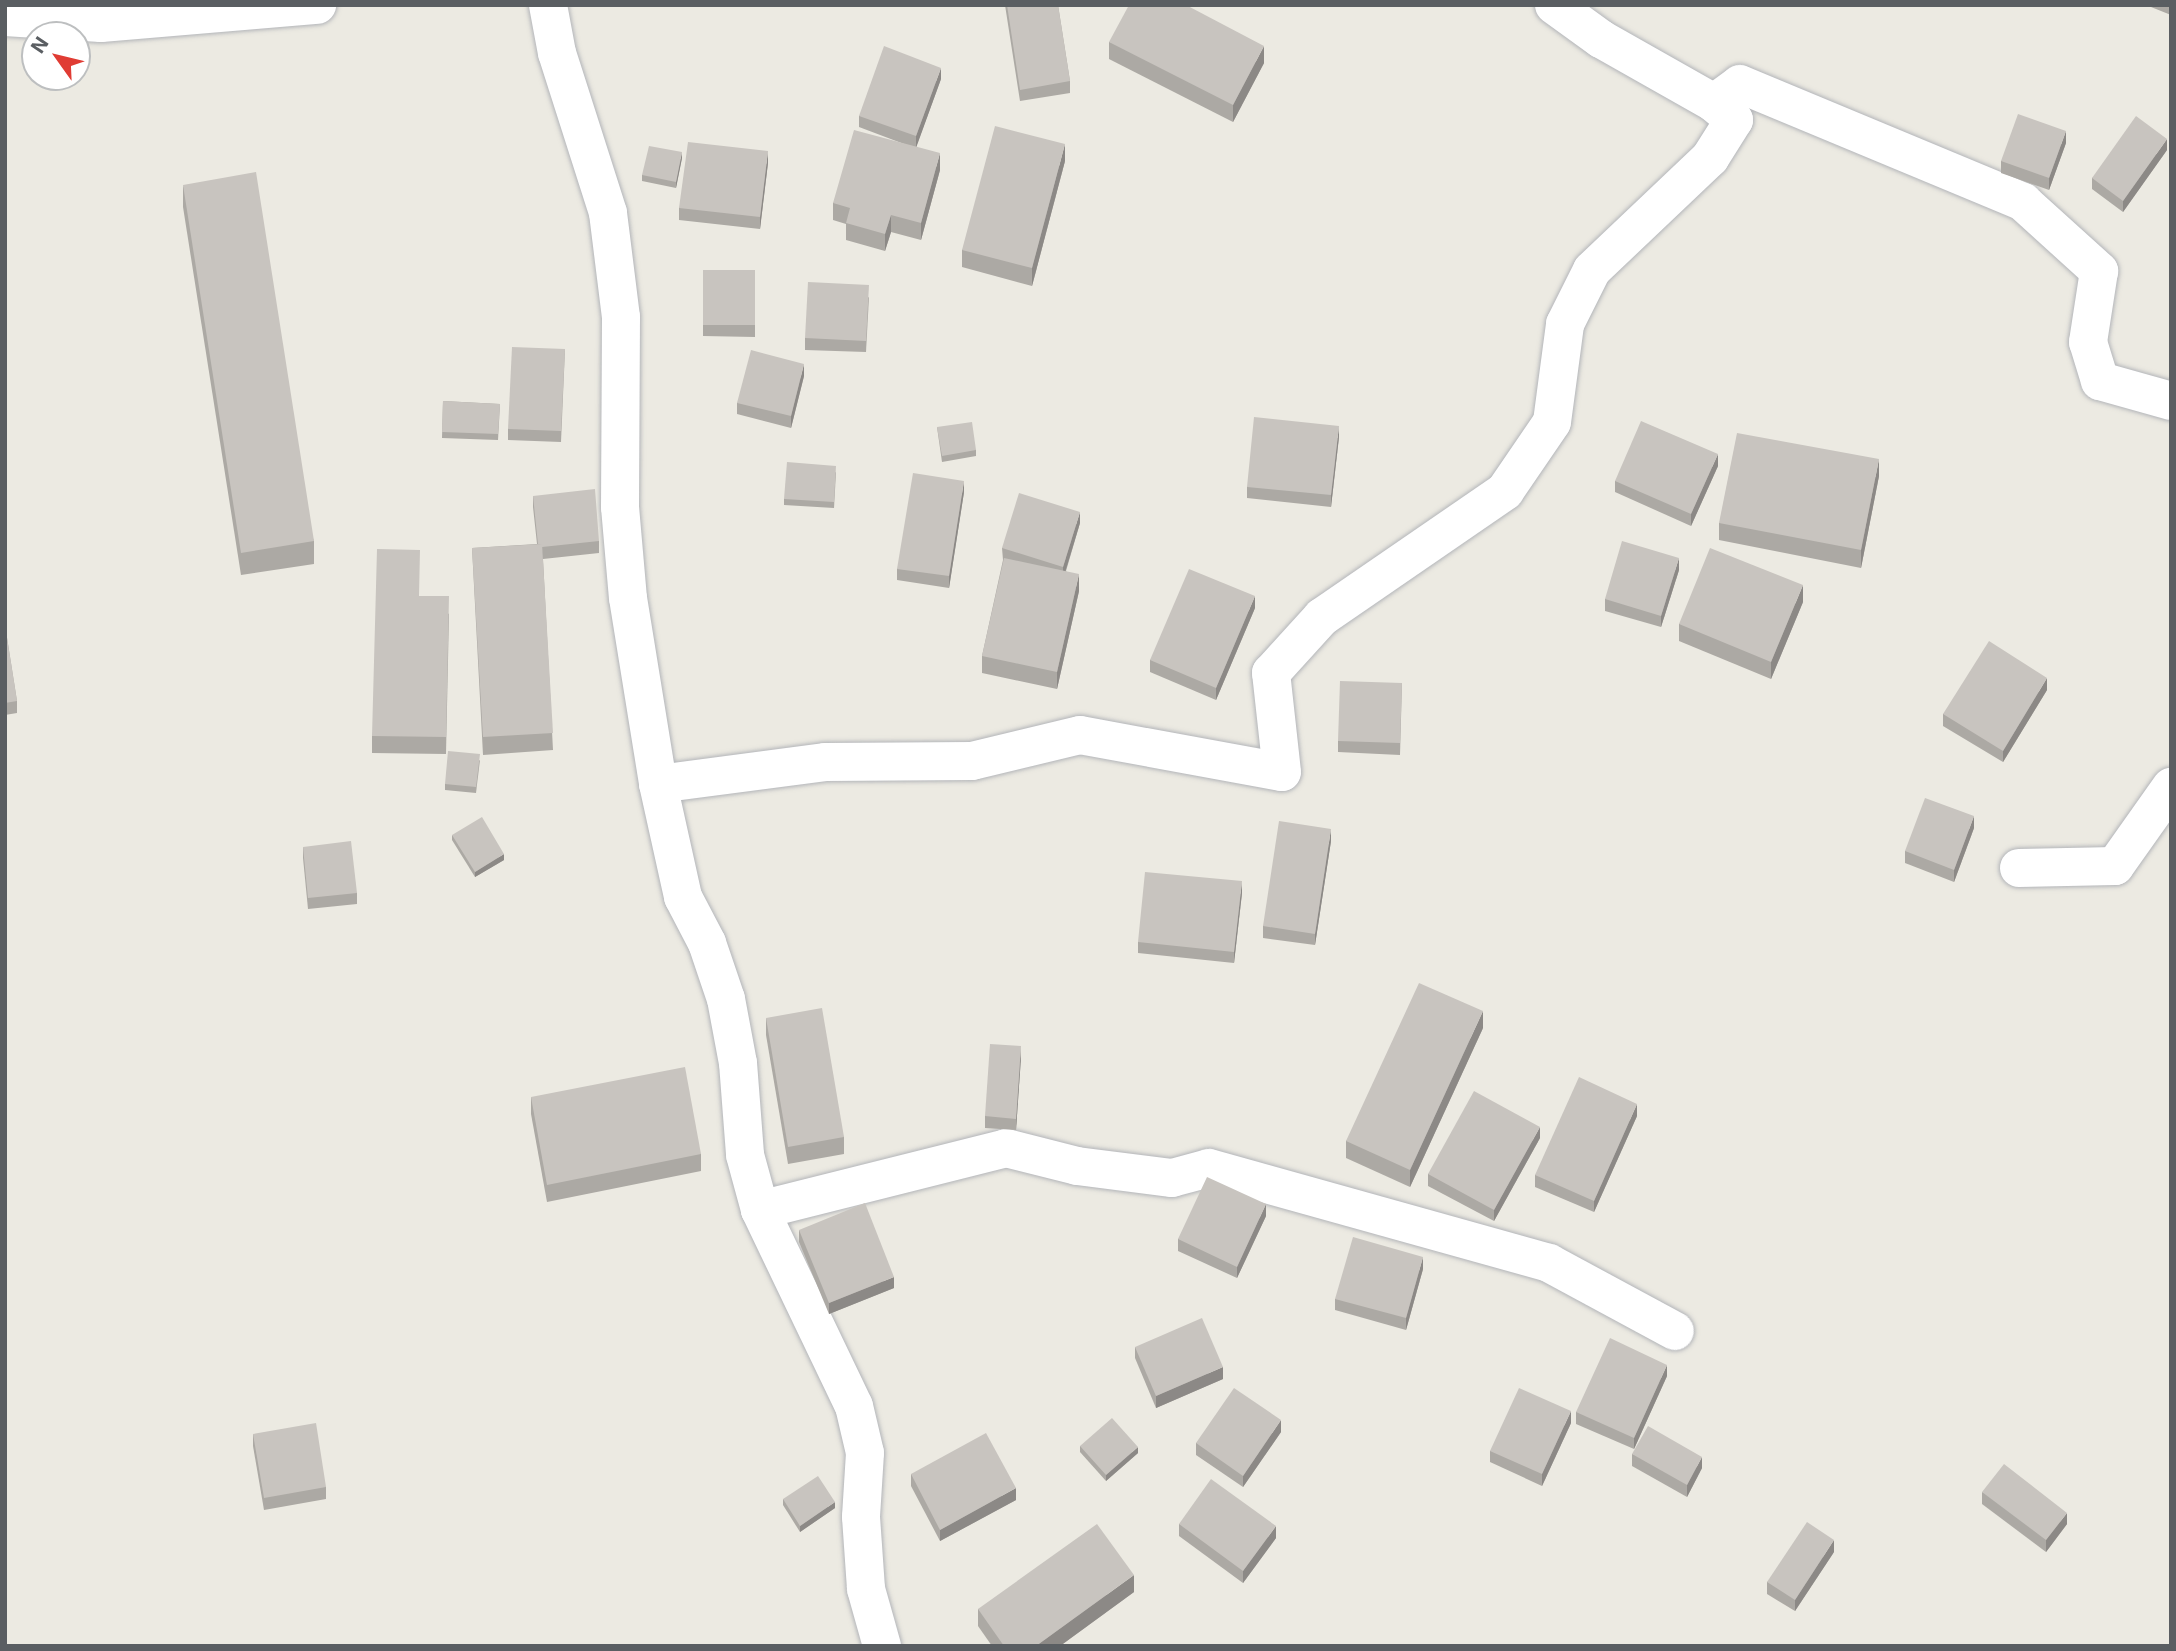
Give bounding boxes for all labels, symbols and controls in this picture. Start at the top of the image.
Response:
north arrow [21,21,91,91]
text: N [26,33,53,58]

